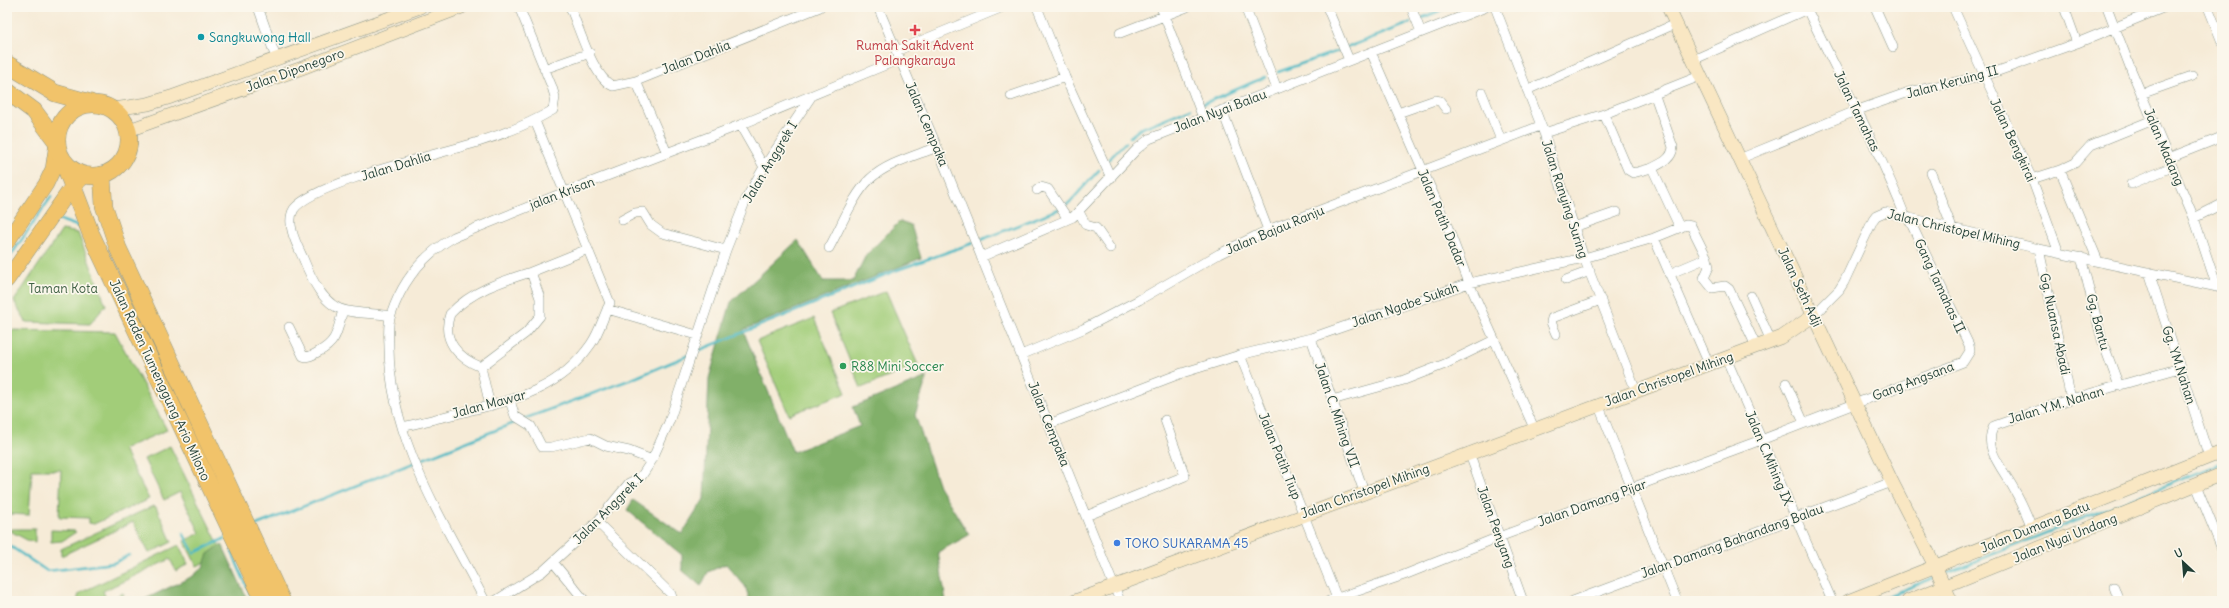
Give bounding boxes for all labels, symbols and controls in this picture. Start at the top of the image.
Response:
marker: Rumah Sakit Advent Palangkaraya [909,24,921,36]
place label: Sangkuwong Hall [209,29,311,46]
marker: Sangkuwong Hall [196,32,206,42]
street label: Jalan Dahlia [659,36,733,78]
place label: Rumah Sakit Advent Palangkaraya [856,37,975,69]
street label: Jalan Diponegoro [244,44,346,96]
street label: Jalan Keruing II [1904,61,2000,102]
street label: Jalan Tamahas [1830,68,1884,154]
street label: Jalan Cempaka [902,79,952,169]
street label: Jalan Nyai Balau [1171,85,1269,137]
street label: Jalan Bengkirai [1986,95,2040,185]
street label: Jalan Madang [2140,106,2188,188]
street label: Jalan Anggrek I [739,118,801,206]
street label: Jalan Ranying Suring [1538,137,1592,261]
street label: Jalan Dahlia [359,147,433,185]
street label: Jalan Patih Dadar [1414,166,1471,270]
street label: jalan Krisan [526,173,597,214]
street label: Jalan Bajau Ranju [1223,201,1327,258]
street label: Jalan Christopel Mihing [1886,205,2022,253]
street label: Gang Tamahas II [1911,236,1969,336]
street label: Jalan Seth Adji [1774,244,1826,330]
street label: Gg. Nuansa Abadi [2036,272,2074,377]
street label: Jalan Raden Tumenggung Ario Milono [106,276,214,484]
street label: Jalan Ngabe Sukah [1349,279,1461,331]
park label: Taman Kota [28,280,98,297]
street label: Gg. Bantu [2082,292,2114,352]
street label: Gg. YM.Nahan [2158,324,2200,407]
street label: Jalan Christopel Mihing [1602,348,1736,410]
place label: R88 Mini Soccer [851,358,945,375]
street label: Gang Angsana [1870,358,1956,404]
street label: Jalan C. Mihing VII [1311,360,1363,470]
marker: R88 Mini Soccer [838,361,848,371]
street label: Jalan Cempaka [1024,379,1074,469]
street label: Jalan Y.M. Nahan [2006,382,2106,428]
street label: Jalan Mawar [450,386,528,422]
street label: Jalan C.Mihing IX [1741,408,1797,508]
street label: Jalan Patih Tiup [1255,410,1305,502]
street label: Jalan Christopel Mihing [1298,460,1432,522]
street label: Jalan Anggrek I [569,470,647,548]
street label: Jalan Damang Pijar [1535,475,1649,531]
street label: Jalan Penyang [1473,484,1519,570]
street label: Jalan Dumang Batu [1978,497,2093,557]
street label: Jalan Damang Bahandang Balau [1638,500,1826,582]
street label: Jalan Nyai Undang [2010,509,2120,567]
place label: TOKO SUKARAMA 45 [1125,535,1248,552]
marker: TOKO SUKARAMA 45 [1112,538,1122,548]
north arrow [2163,542,2203,582]
text: U [2172,545,2185,561]

